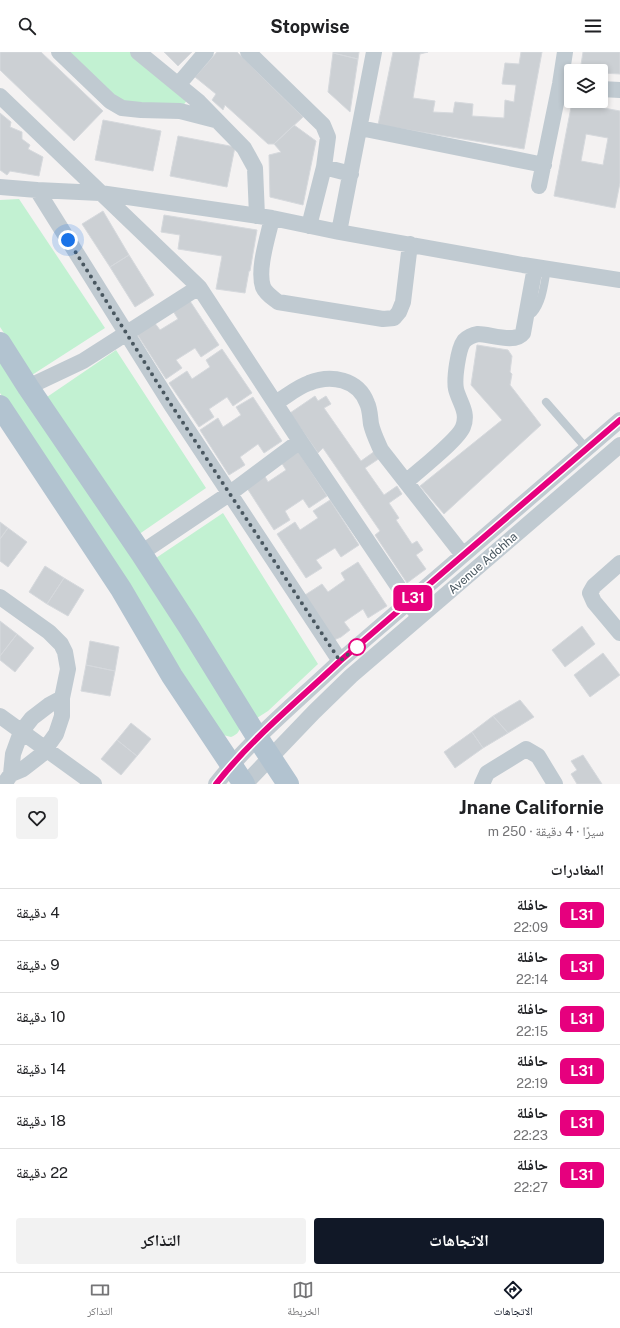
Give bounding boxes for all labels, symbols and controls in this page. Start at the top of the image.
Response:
icon: search [16,15,38,37]
icon: menu [582,15,604,37]
text: Stopwise [270,16,350,37]
map controls [564,64,608,108]
button: layers [564,64,608,108]
your location [58,230,78,250]
street label: Avenue Adohha [446,529,520,597]
line badge: L31 [390,585,436,611]
text: L31 [401,590,425,606]
unlabelled marker [348,638,366,656]
text: Jnane Californie [459,796,604,818]
button: heart [16,797,58,839]
text: سيرًا · 4 دقيقة · 250 m [488,824,604,839]
text: المغادرات [551,861,604,878]
text: حافلة [517,896,548,913]
text: 4 دقيقة [16,904,60,921]
text: L31 [570,907,594,923]
text: 22:09 [514,920,548,935]
text: حافلة [517,948,548,965]
text: 9 دقيقة [16,956,60,973]
text: L31 [570,959,594,975]
text: 22:14 [516,972,548,987]
text: حافلة [517,1000,548,1017]
text: 10 دقيقة [16,1008,65,1025]
text: L31 [570,1011,594,1027]
text: 22:15 [516,1024,548,1039]
text: حافلة [517,1052,548,1069]
text: 14 دقيقة [16,1060,66,1077]
text: L31 [570,1063,594,1079]
text: 22:19 [516,1076,548,1091]
text: حافلة [517,1104,548,1121]
text: 18 دقيقة [16,1112,66,1129]
text: L31 [570,1115,594,1131]
text: 22:23 [513,1128,548,1143]
text: حافلة [517,1156,548,1173]
text: 22 دقيقة [16,1164,68,1181]
text: L31 [570,1167,594,1183]
text: 22:27 [514,1180,548,1195]
button: التذاكر [16,1218,306,1264]
button: الاتجاهات [314,1218,604,1264]
tab: التذاكر [87,1279,113,1322]
tab: الخريطة [287,1279,320,1322]
tab: الاتجاهات [494,1279,533,1322]

